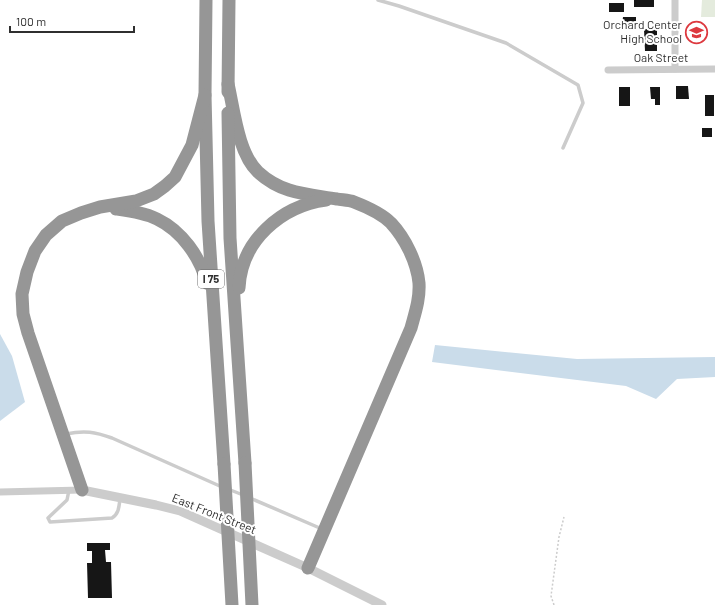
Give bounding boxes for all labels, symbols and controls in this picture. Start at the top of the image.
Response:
scale bar [10,8,134,34]
text: 100 m [16,14,46,28]
place label: Orchard Center High School [603,17,683,45]
school or university icon: Orchard Center High School [684,19,710,45]
street label: Oak Street [634,50,688,64]
road number: I 75 [198,270,224,288]
street label: East Front Street [170,490,258,536]

